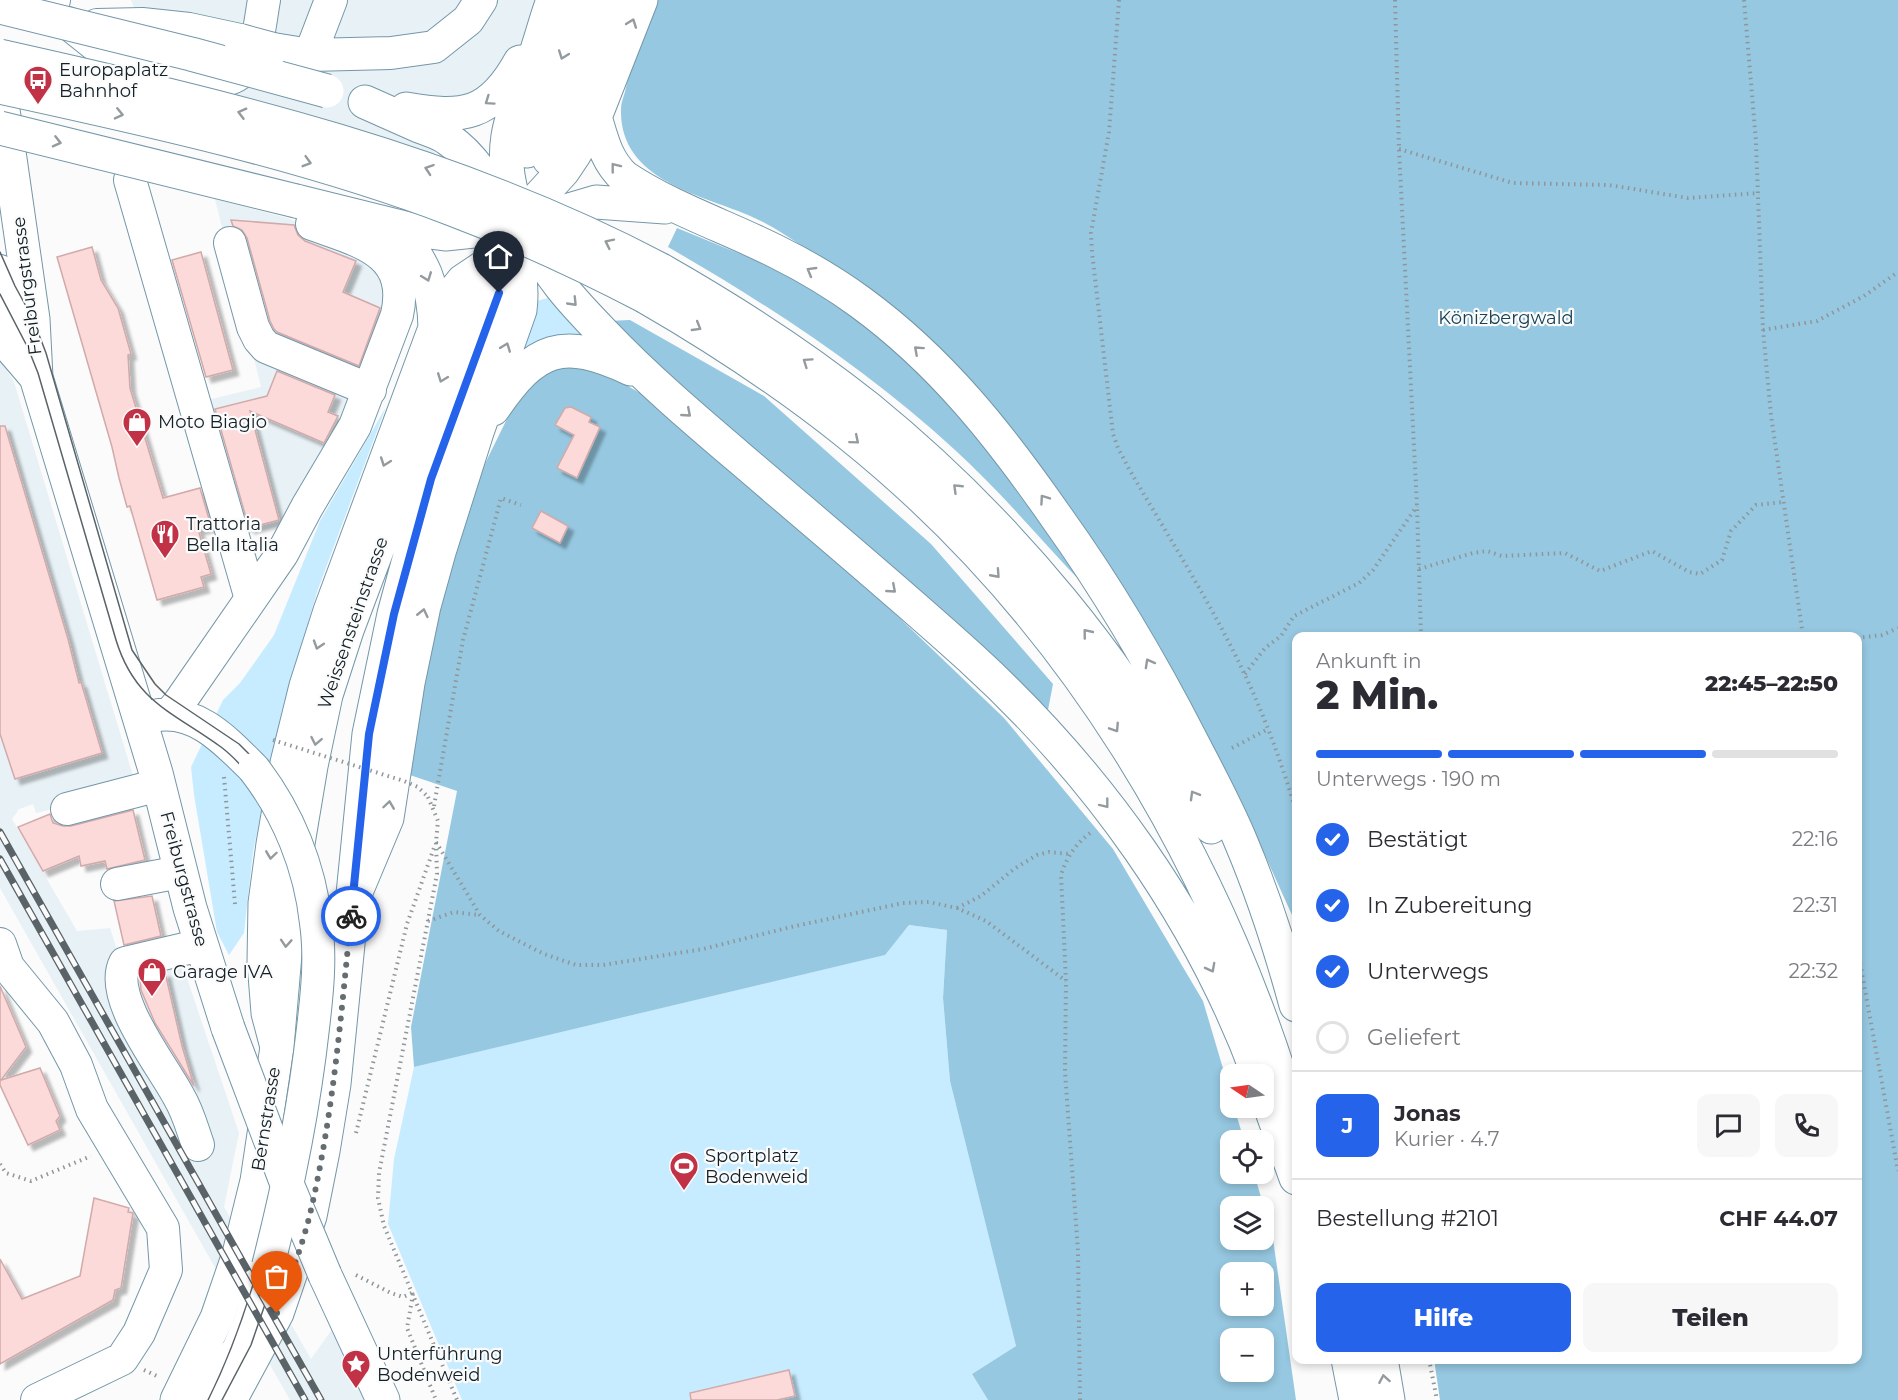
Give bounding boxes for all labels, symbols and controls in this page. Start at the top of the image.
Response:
one-way arrow [625,18,638,29]
one-way arrow [558,49,570,60]
place label: Europaplatz Bahnhof [59,59,168,102]
bus stop icon: Europaplatz Bahnhof [22,64,54,106]
one-way arrow [484,94,495,105]
one-way arrow [113,106,123,119]
one-way arrow [237,108,248,120]
one-way arrow [52,134,62,147]
one-way arrow [301,155,312,167]
one-way arrow [612,162,623,173]
one-way arrow [424,163,435,176]
street label: Freiburgstrasse [8,215,46,356]
pin [473,231,524,293]
one-way arrow [604,239,615,251]
icon: home [482,240,515,273]
one-way arrow [807,266,817,278]
one-way arrow [420,270,432,281]
one-way arrow [565,295,576,306]
park label: Könizbergwald [1438,307,1574,329]
one-way arrow [691,319,701,331]
one-way arrow [499,342,512,353]
one-way arrow [914,346,925,357]
one-way arrow [803,359,814,370]
one-way arrow [436,373,449,383]
shop icon: Moto Biagio [121,406,153,448]
one-way arrow [681,406,691,417]
place label: Moto Biagio [158,411,267,433]
one-way arrow [848,432,859,443]
one-way arrow [380,456,392,467]
one-way arrow [953,484,964,495]
one-way arrow [1040,495,1051,506]
place label: Trattoria Bella Italia [186,513,279,556]
restaurant icon: Trattoria Bella Italia [149,518,181,560]
street label: Weissensteinstrasse [313,534,393,712]
one-way arrow [989,568,1000,578]
one-way arrow [885,581,896,592]
one-way arrow [416,608,429,618]
one-way arrow [1083,629,1094,640]
one-way arrow [313,639,326,650]
text: Ankunft in [1316,649,1422,673]
one-way arrow [1145,659,1157,669]
text: 22:45–22:50 [1705,670,1838,697]
text: 2 Min. [1316,671,1438,719]
one-way arrow [1108,722,1120,732]
one-way arrow [310,735,323,745]
text: Unterwegs · 190 m [1316,767,1501,791]
one-way arrow [1190,791,1201,801]
one-way arrow [1098,798,1109,809]
one-way arrow [383,801,395,810]
street label: Freiburgstrasse [155,809,213,949]
icon: check [1316,823,1349,856]
text: Bestätigt [1367,826,1468,853]
text: 22:16 [1792,827,1838,851]
one-way arrow [266,851,278,860]
courier [321,886,381,946]
icon: check [1316,889,1349,922]
text: In Zubereitung [1367,892,1533,919]
text: 22:31 [1793,893,1838,917]
icon: bike [335,900,368,933]
one-way arrow [280,939,293,948]
icon: check [1316,955,1349,988]
shop icon: Garage IVA [136,956,168,998]
text: Unterwegs [1367,958,1488,985]
text: 22:32 [1789,959,1838,983]
place label: Garage IVA [173,961,273,983]
one-way arrow [1204,962,1215,972]
text: Geliefert [1367,1024,1461,1051]
north arrow [1220,1064,1274,1118]
map controls [1220,1064,1274,1382]
street label: Bernstrasse [247,1065,285,1173]
button: chat [1697,1094,1760,1157]
button: phone [1775,1094,1838,1157]
text: Jonas [1394,1100,1461,1127]
text: J [1342,1112,1353,1139]
text: Kurier · 4.7 [1394,1127,1500,1151]
button: locate [1220,1130,1274,1184]
place label: Sportplatz Bodenweid [705,1145,808,1188]
sports icon: Sportplatz Bodenweid [668,1150,700,1192]
button: layers [1220,1196,1274,1250]
text: Bestellung #2101 [1316,1205,1499,1232]
text: CHF 44.07 [1719,1205,1838,1232]
pin [251,1251,302,1313]
icon: bag [260,1260,293,1293]
button: + [1220,1262,1274,1316]
button: Hilfe [1316,1283,1571,1352]
button: Teilen [1583,1283,1838,1352]
button: − [1220,1328,1274,1382]
place label: Unterführung Bodenweid [377,1343,503,1386]
place icon: Unterführung Bodenweid [340,1348,372,1390]
one-way arrow [1379,1375,1391,1384]

